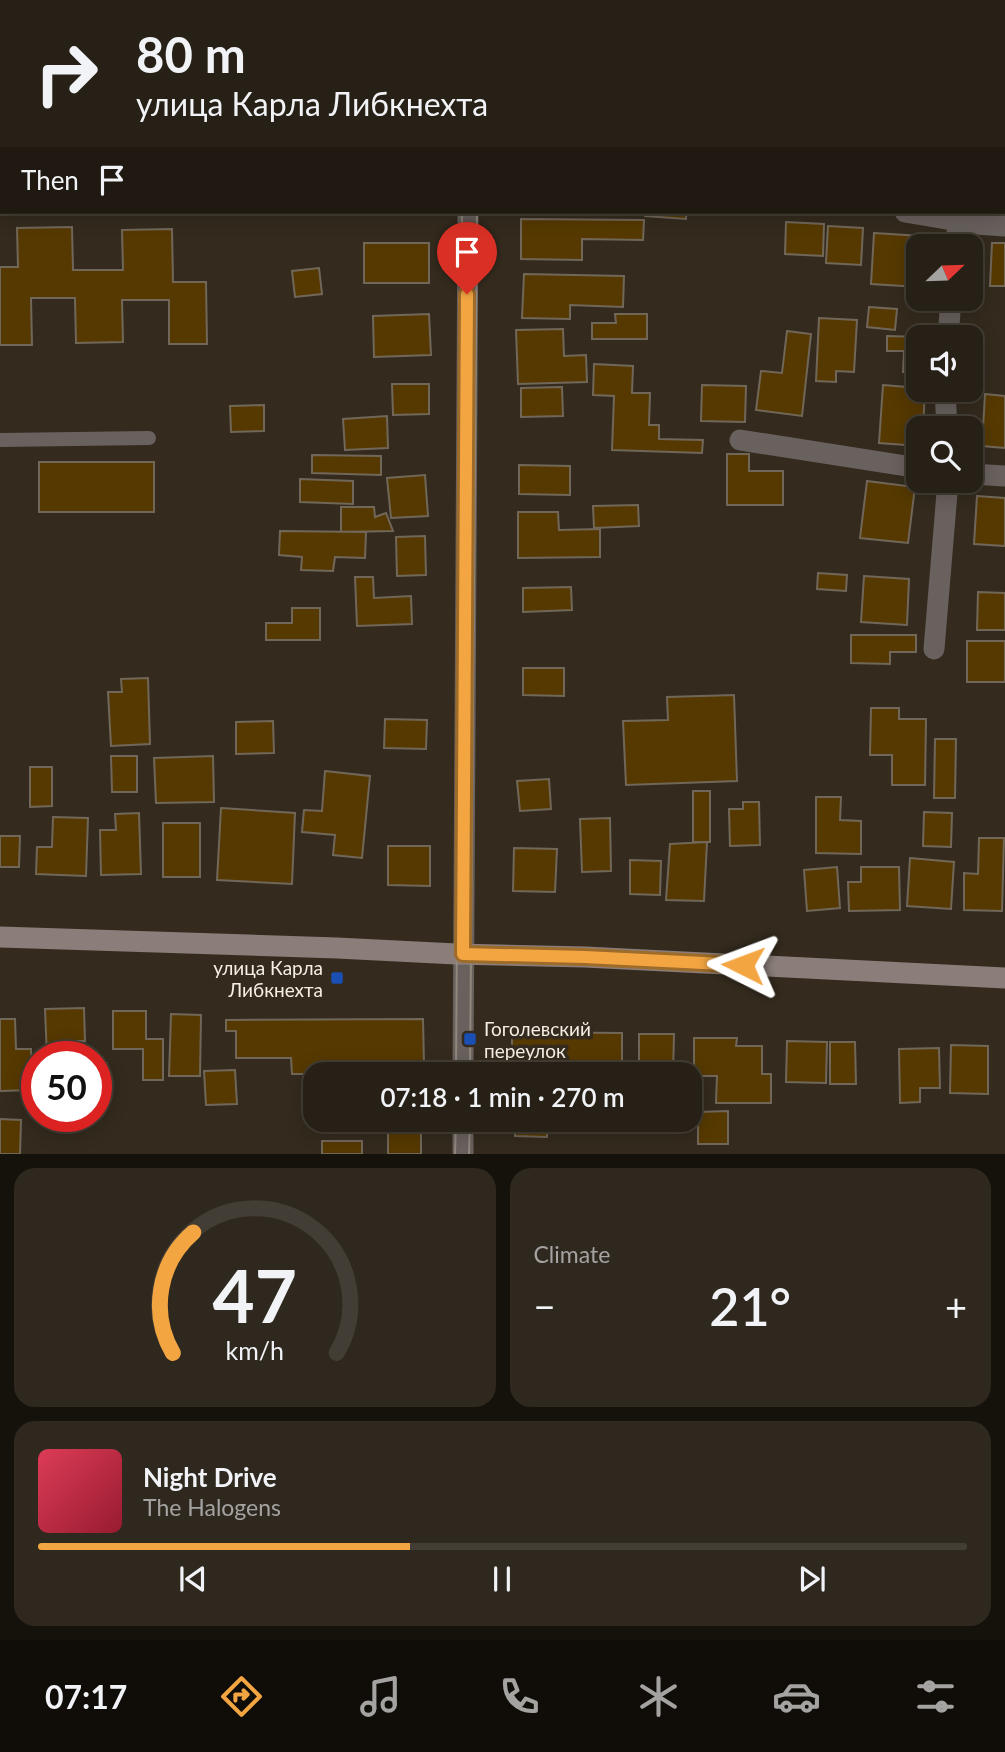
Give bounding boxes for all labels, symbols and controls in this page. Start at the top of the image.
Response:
text: 80 m [136,25,246,83]
icon: right [21,28,112,119]
text: улица Карла Либкнехта [136,84,488,123]
icon: arrive [93,161,131,199]
text: Then [21,164,79,196]
pin [437,222,497,294]
icon: arrive [448,233,486,271]
north arrow [906,234,984,312]
map controls [906,234,983,493]
button: sound [906,325,983,402]
button: search [906,416,983,493]
position arrow [706,928,780,1002]
place label: улица Карла Либкнехта [213,956,323,1001]
marker: улица Карла Либкнехта [329,970,345,986]
place label: Гоголевский переулок [484,1017,591,1062]
marker: Гоголевский переулок [462,1031,478,1047]
speed limit sign: 50 [21,1041,112,1132]
text: 07:18 · 1 min · 270 m [380,1081,625,1113]
text: Climate [534,1240,610,1268]
text: 47 [213,1252,297,1340]
text: 21° [709,1275,791,1337]
text: − [534,1283,556,1329]
text: + [945,1283,967,1329]
text: km/h [225,1335,284,1365]
text: Night Drive [143,1461,277,1493]
text: The Halogens [143,1493,281,1521]
icon: previous [174,1560,212,1598]
icon: pause [483,1560,521,1598]
icon: next [793,1560,831,1598]
icon: directions [217,1672,266,1721]
icon: music [356,1672,405,1721]
icon: phone [495,1672,544,1721]
icon: climate [634,1672,683,1721]
icon: car [772,1672,821,1721]
icon: filters [911,1672,960,1721]
text: 07:17 [45,1677,127,1716]

